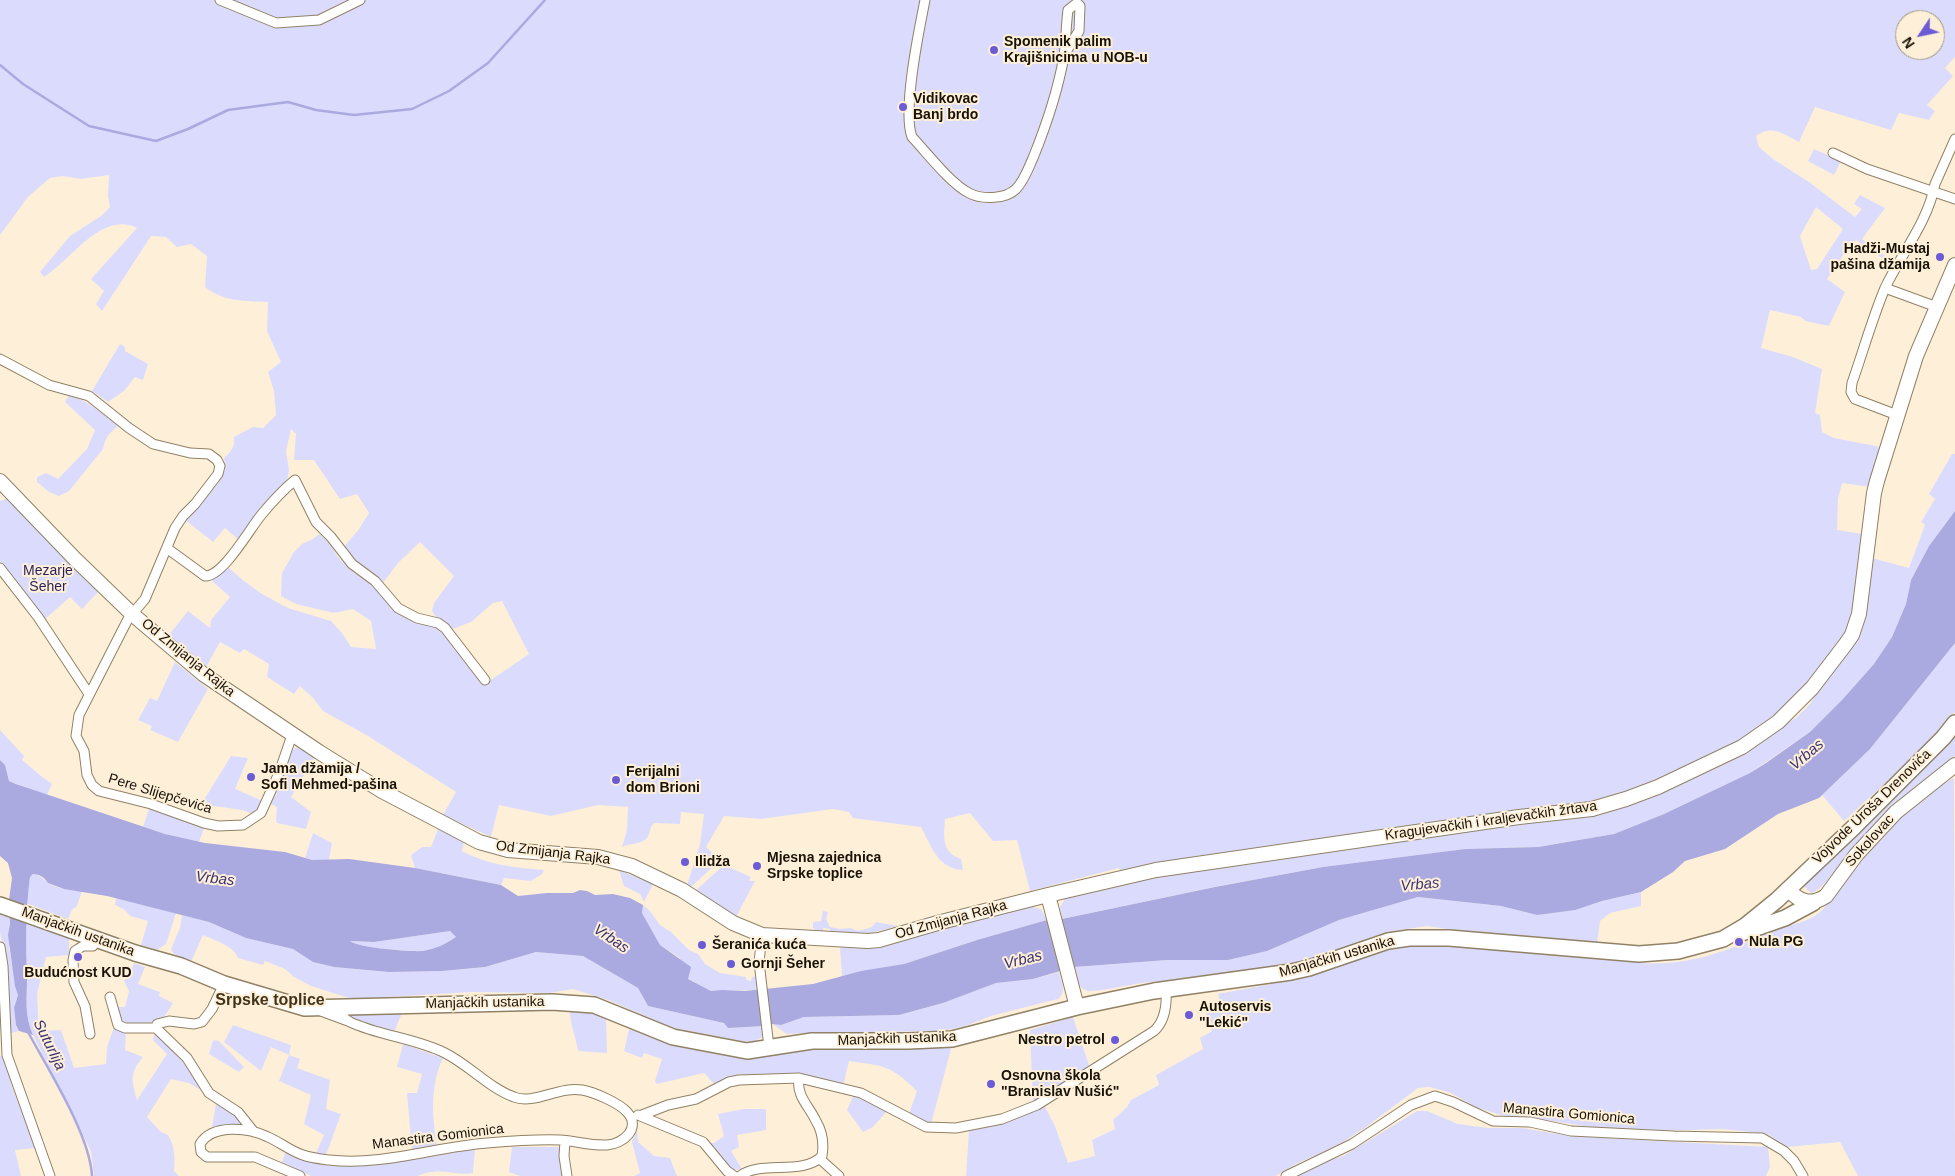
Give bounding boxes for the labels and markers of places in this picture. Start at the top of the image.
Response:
place label: Spomenik palim Krajišnicima u NOB-u [1004,34,1148,66]
marker: Spomenik palim Krajišnicima u NOB-u [988,44,1000,56]
place label: Vidikovac Banj brdo [913,91,978,124]
marker: Vidikovac Banj brdo [897,101,909,113]
place label: Hadži-Mustaj pašina džamija [1830,241,1930,274]
marker: Hadži-Mustaj pašina džamija [1934,251,1946,263]
place label: Jama džamija / Sofi Mehmed-pašina [261,761,397,794]
place label: Ferijalni dom Brioni [626,764,700,796]
marker: Jama džamija / Sofi Mehmed-pašina [245,771,257,783]
marker: Ferijalni dom Brioni [610,774,622,786]
place label: Mjesna zajednica Srpske toplice [767,850,881,882]
place label: Ilidža [695,854,730,870]
marker: Ilidža [679,856,691,868]
marker: Mjesna zajednica Srpske toplice [751,860,763,872]
place label: Nula PG [1749,934,1803,950]
marker: Nula PG [1733,936,1745,948]
place label: Šeranića kuća [712,937,806,953]
marker: Šeranića kuća [696,939,708,951]
marker: Budućnost KUD [72,951,84,963]
place label: Gornji Šeher [741,956,825,972]
marker: Gornji Šeher [725,958,737,970]
place label: Budućnost KUD [24,965,132,981]
place label: Autoservis "Lekić" [1199,999,1271,1032]
marker: Autoservis "Lekić" [1183,1009,1195,1021]
place label: Nestro petrol [1018,1032,1105,1048]
marker: Nestro petrol [1109,1034,1121,1046]
place label: Osnovna škola "Branislav Nušić" [1001,1068,1119,1100]
marker: Osnovna škola "Branislav Nušić" [985,1078,997,1090]

